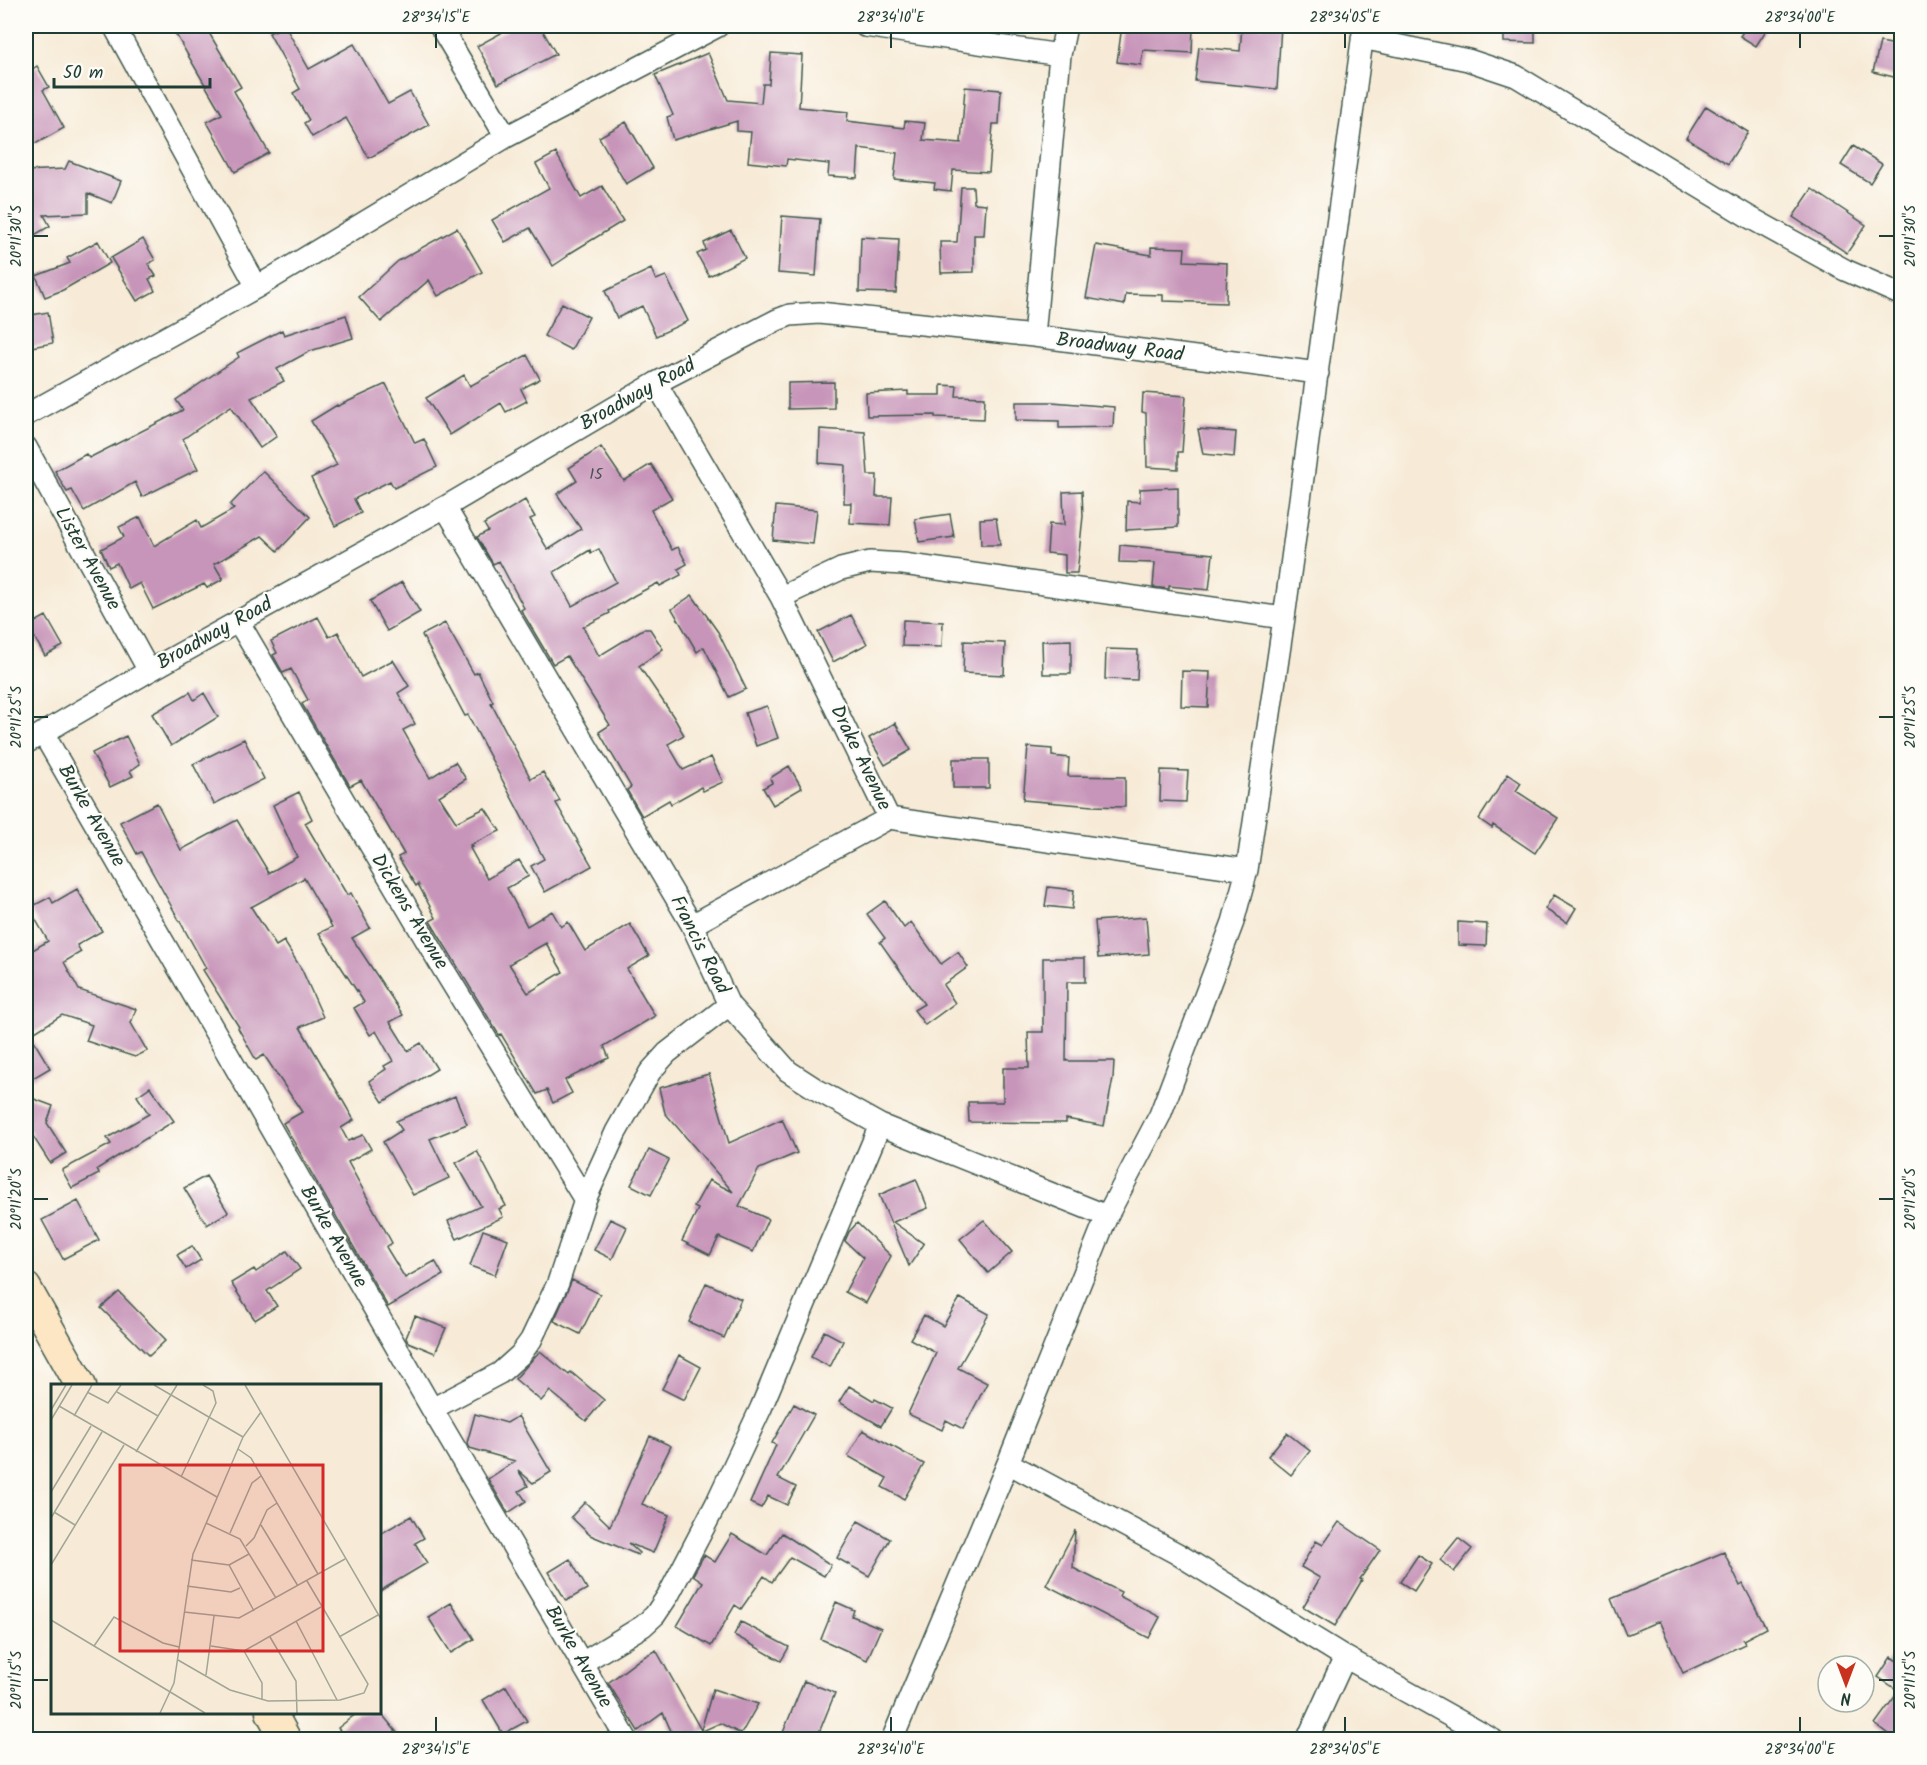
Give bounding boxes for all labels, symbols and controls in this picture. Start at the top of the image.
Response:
text: 28°34'15"E [402,6,471,30]
text: 28°34'10"E [857,6,926,30]
text: 28°34'05"E [1309,6,1382,30]
text: 28°34'00"E [1765,6,1837,30]
scale bar [54,51,210,89]
text: 50 m [63,59,103,88]
text: 20°11'30"S [5,205,29,267]
text: 20°11'30"S [1899,205,1923,267]
street label: Broadway Road [1054,324,1187,372]
street label: Broadway Road [574,349,703,440]
house number: 15 [589,462,604,487]
street label: Lister Avenue [45,501,129,617]
street label: Broadway Road [151,588,280,679]
text: 20°11'25"S [5,686,29,748]
text: 20°11'25"S [1899,686,1923,748]
street label: Drake Avenue [821,700,899,816]
street label: Burke Avenue [49,759,133,873]
street label: Dickens Avenue [362,848,456,976]
street label: Francis Road [660,890,738,1001]
text: 20°11'20"S [5,1168,29,1230]
text: 20°11'20"S [1899,1168,1923,1230]
street label: Burke Avenue [291,1180,375,1294]
inset map [51,1384,381,1714]
street label: Burke Avenue [536,1600,620,1714]
text: 20°11'15"S [5,1651,29,1709]
text: 20°11'15"S [1899,1651,1923,1709]
north arrow [1816,1654,1876,1714]
text: N [1841,1685,1851,1710]
text: 28°34'15"E [402,1738,471,1762]
text: 28°34'10"E [857,1738,926,1762]
text: 28°34'05"E [1309,1738,1382,1762]
text: 28°34'00"E [1765,1738,1837,1762]

